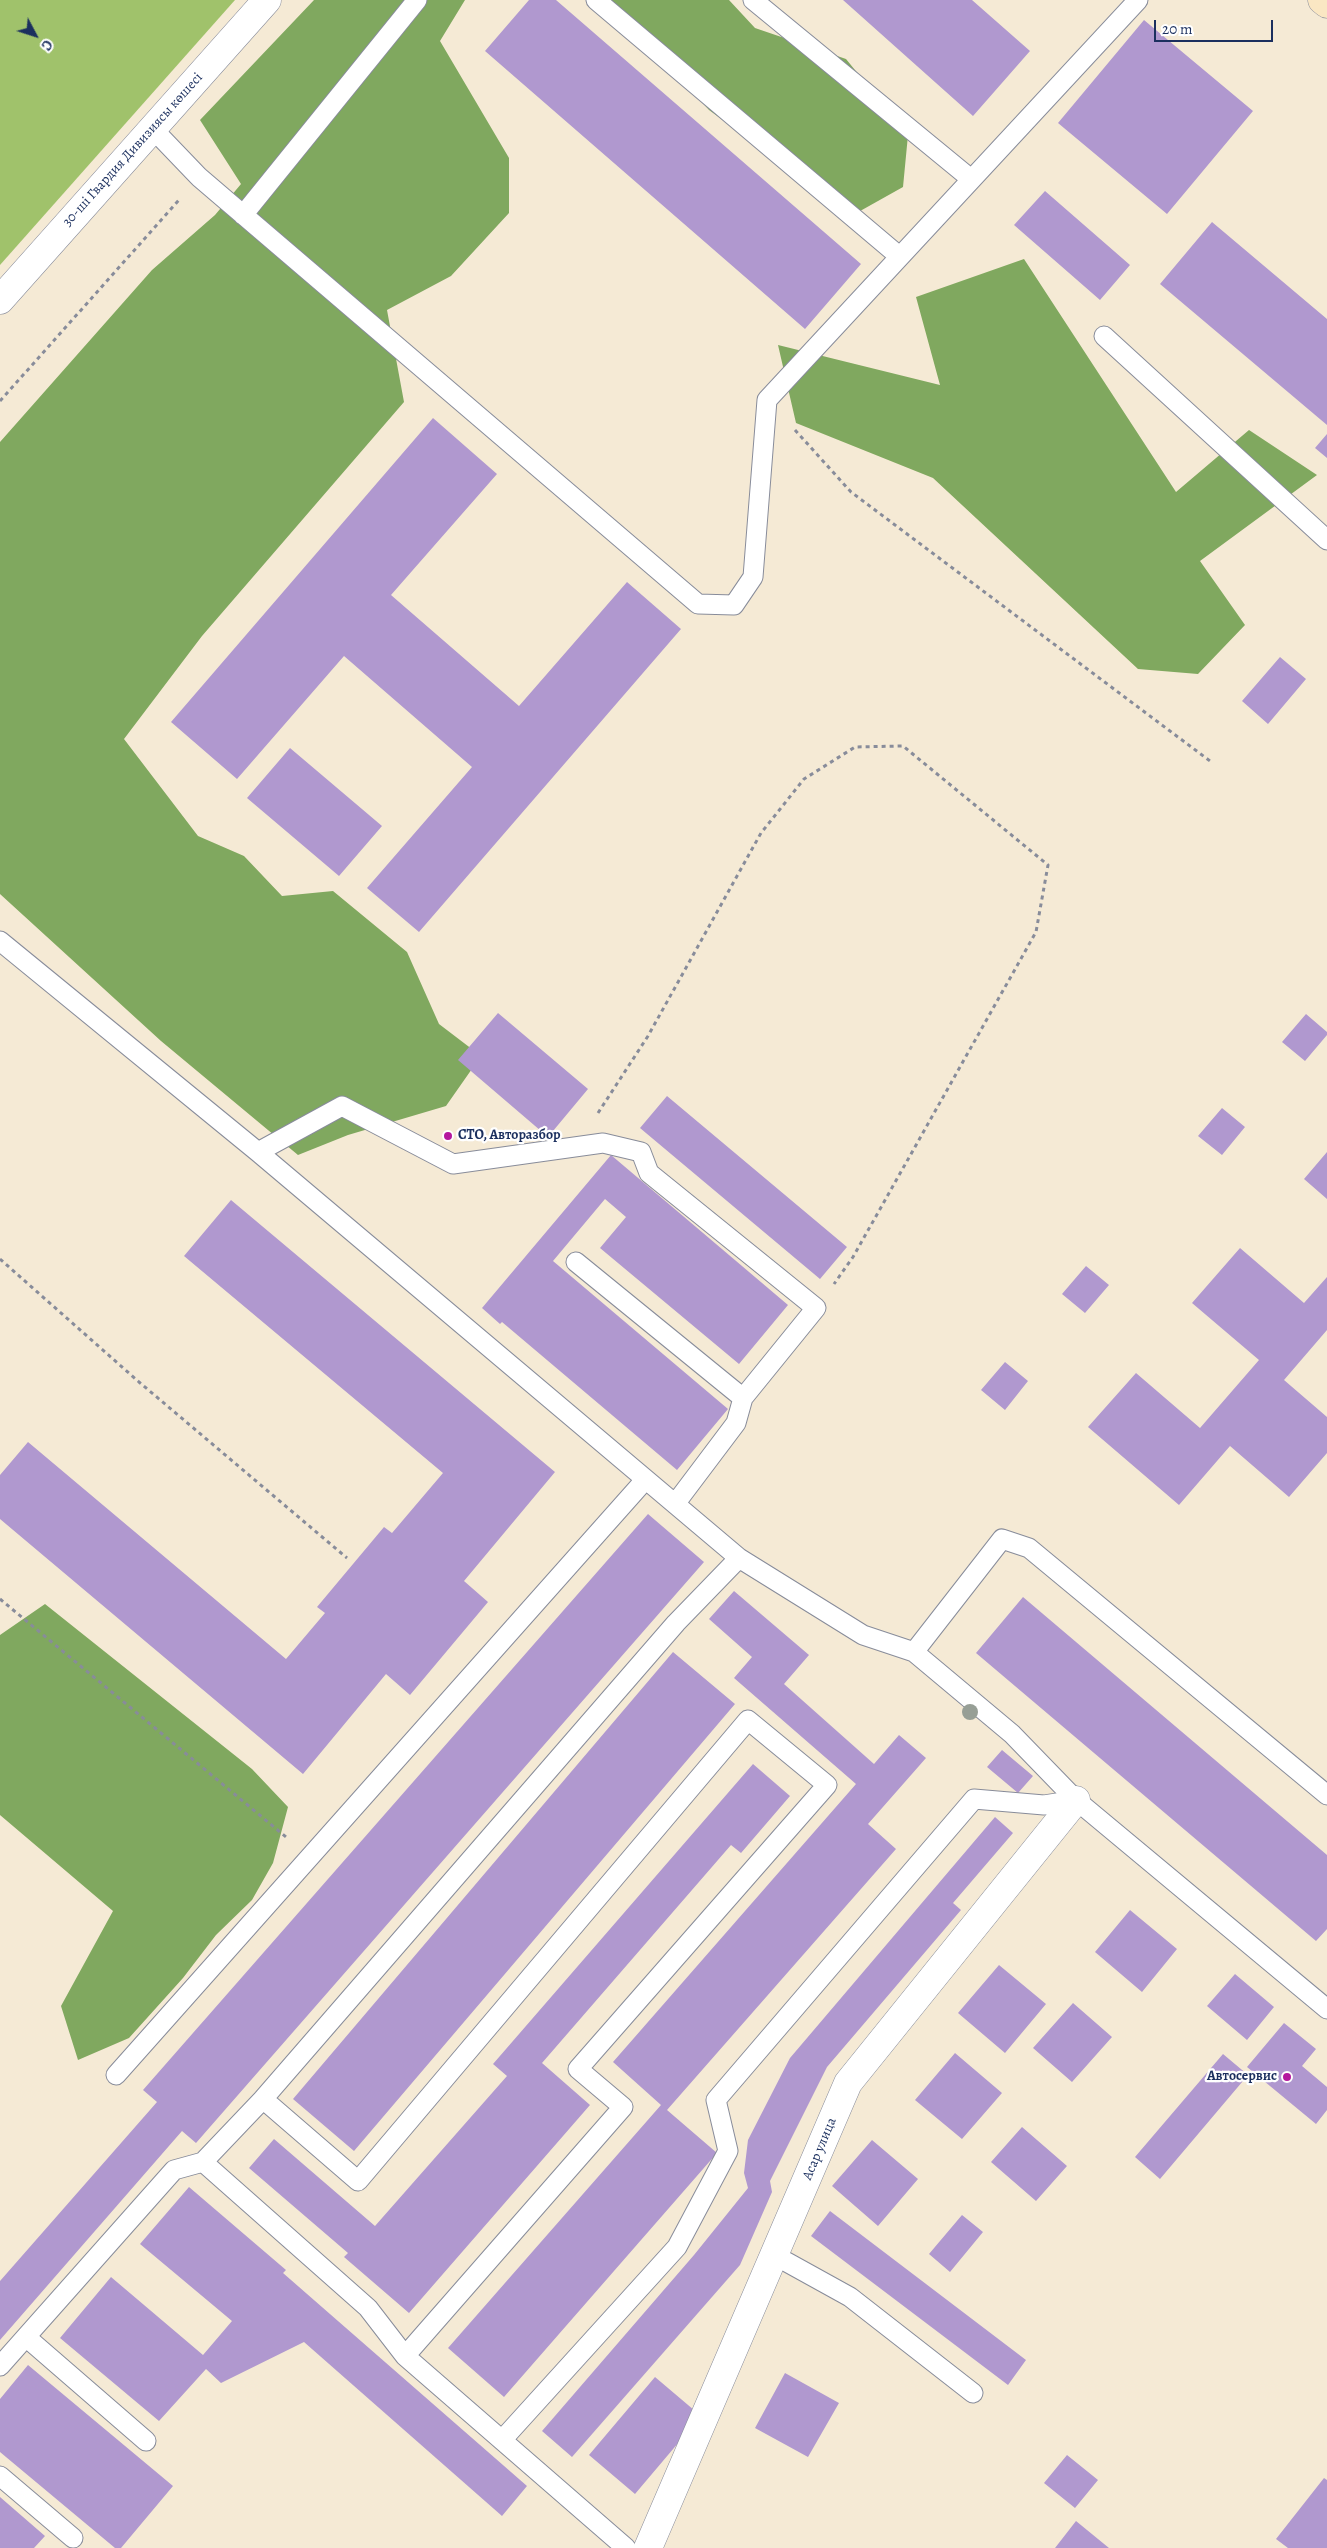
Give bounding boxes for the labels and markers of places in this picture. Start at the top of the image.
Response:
place label: СТО, Авторазбор [458,1128,560,1144]
marker: СТО, Авторазбор [442,1130,454,1142]
place label: Автосервис [1207,2069,1277,2085]
marker: Автосервис [1281,2071,1293,2083]

